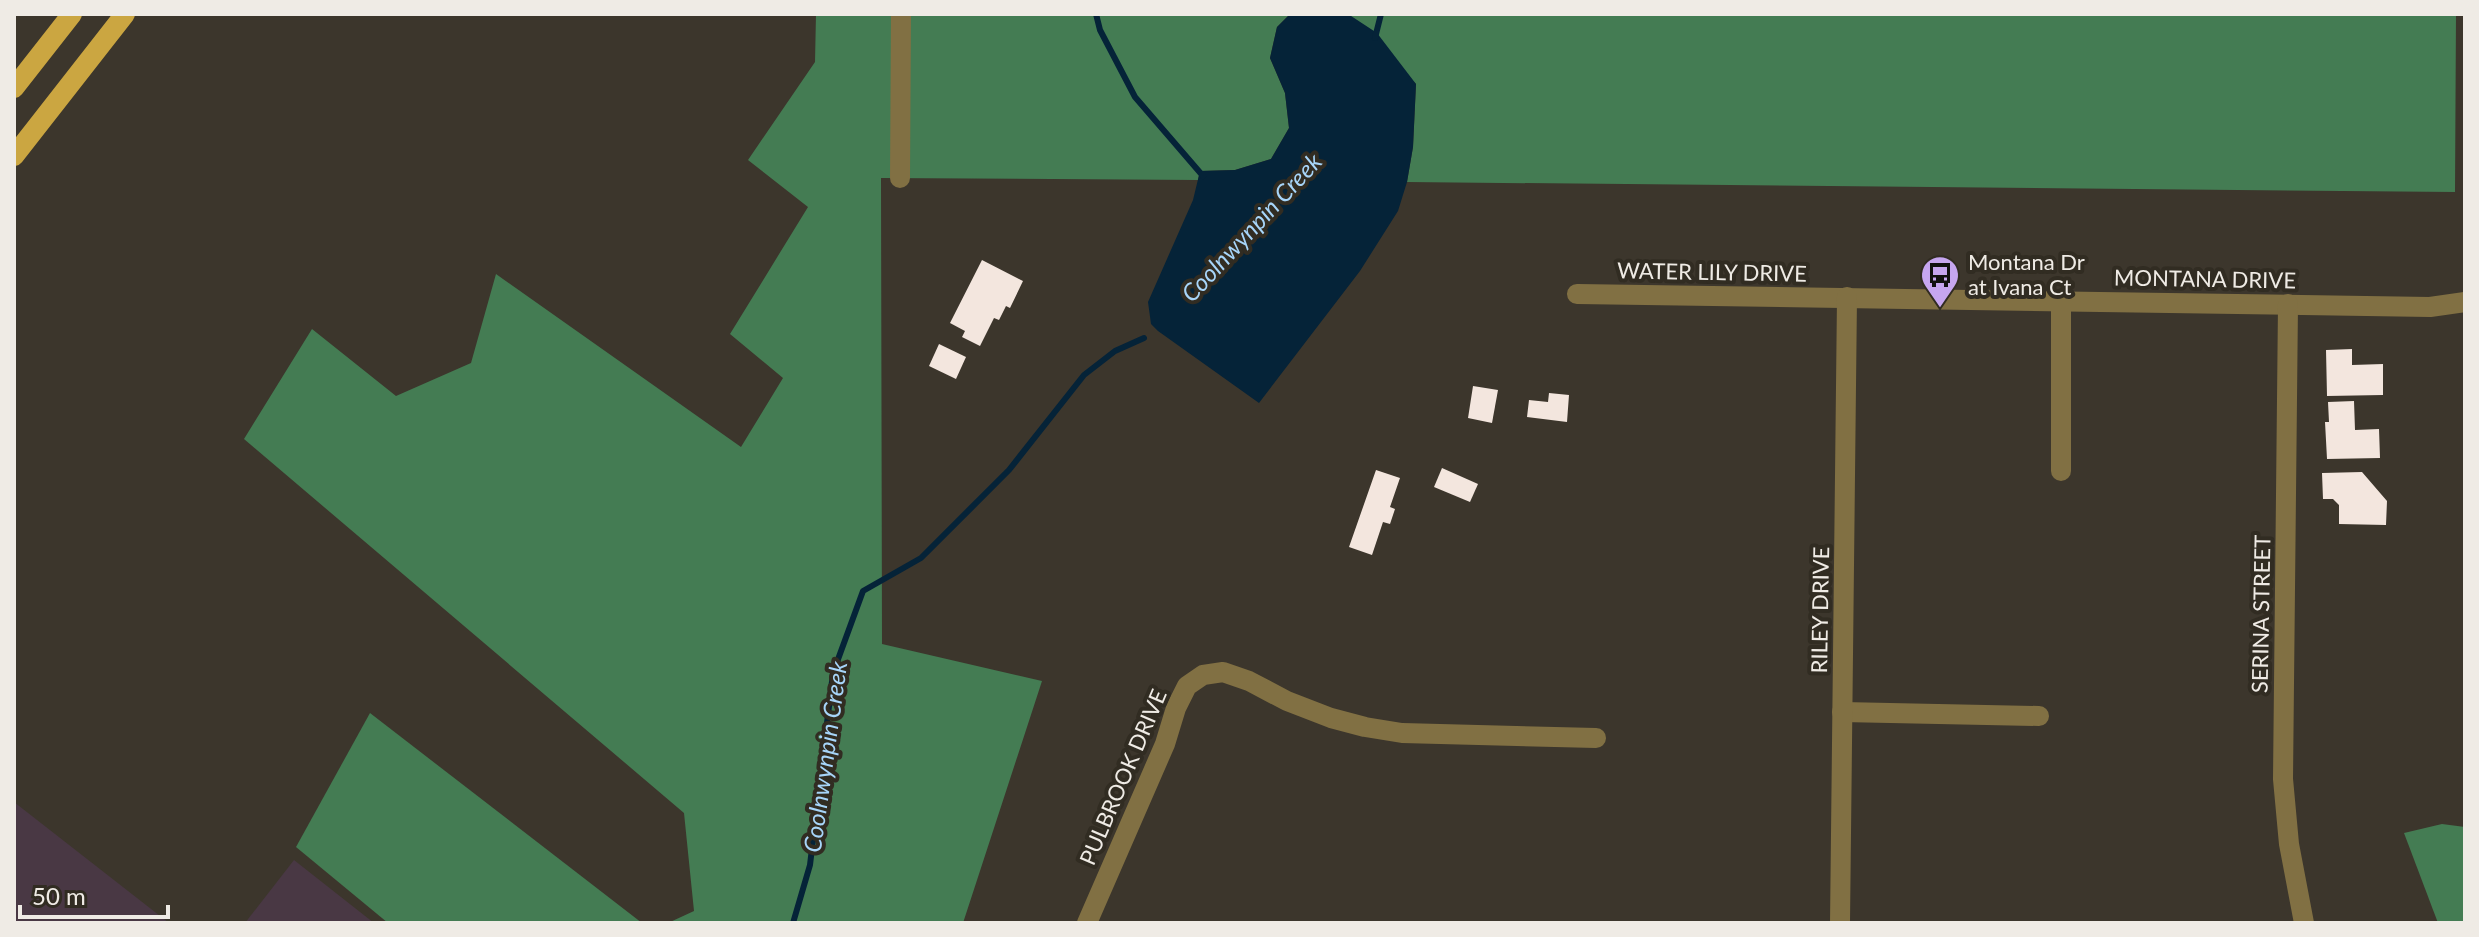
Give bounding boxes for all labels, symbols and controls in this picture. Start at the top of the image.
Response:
water label: Coolnwynpin Creek [1175,146,1328,307]
place label: Montana Dr at Ivana Ct [1968,248,2085,300]
bus stop icon: Montana Dr at Ivana Ct [1919,254,1961,309]
street label: WATER LILY DRIVE [1617,256,1807,287]
street label: MONTANA DRIVE [2114,263,2296,294]
street label: SERINA STREET [2246,535,2275,693]
street label: RILEY DRIVE [1805,546,1834,674]
water label: Coolnwynpin Creek [797,659,852,854]
street label: PULBROOK DRIVE [1073,685,1172,869]
scale bar [20,869,168,919]
text: 50 m [32,881,86,910]

